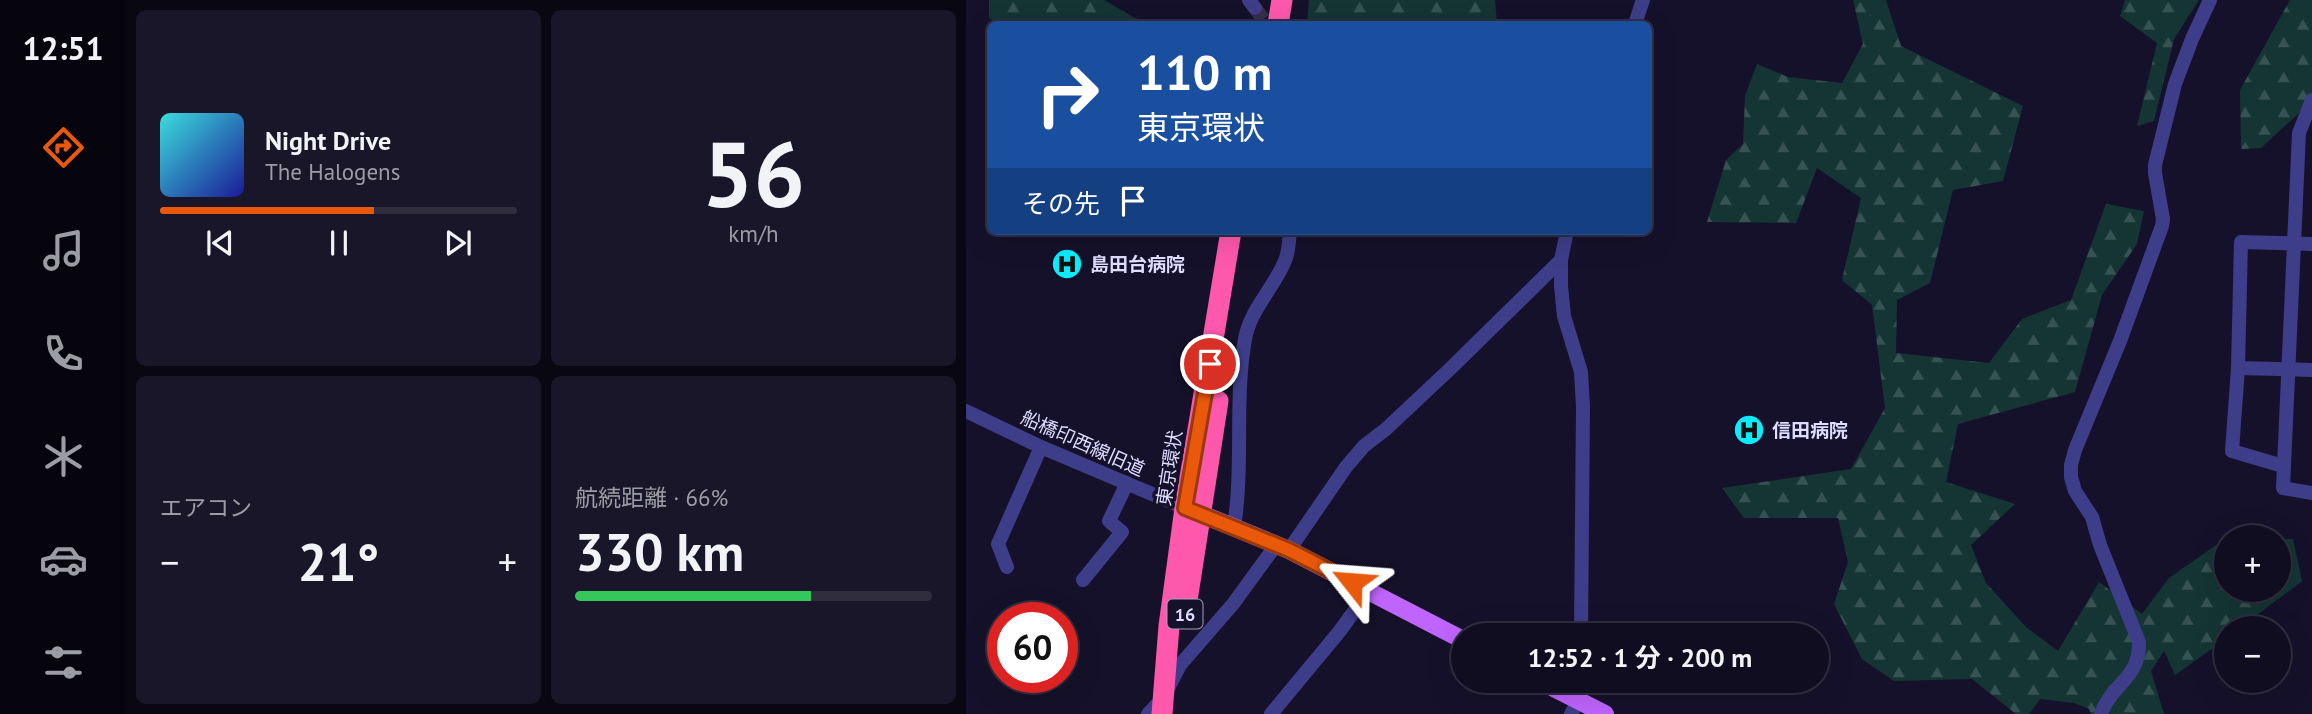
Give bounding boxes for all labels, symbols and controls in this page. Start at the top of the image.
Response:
text: 12:51 [22,27,104,69]
text: 110 m [1137,40,1272,104]
icon: right [1022,49,1113,140]
text: 東京環状 [1137,106,1265,148]
text: 56 [702,114,805,232]
icon: directions [39,123,88,172]
text: Night Drive [265,124,391,157]
text: The Halogens [265,157,400,186]
icon: arrive [1114,182,1152,220]
text: その先 [1022,187,1100,220]
text: km/h [728,219,779,248]
icon: previous [201,224,239,262]
icon: pause [320,224,358,262]
icon: next [439,224,477,262]
icon: music [39,226,88,275]
hospital icon: 島田台病院 [1050,247,1084,281]
place label: 島田台病院 [1090,252,1185,276]
icon: phone [39,329,88,378]
pin [1180,334,1240,394]
icon: arrive [1191,345,1229,383]
street label: 船橋印西線旧道 [1017,405,1149,481]
hospital icon: 信田病院 [1732,413,1766,447]
place label: 信田病院 [1772,418,1848,442]
street label: 東京環状 [1151,429,1187,507]
icon: climate [39,432,88,481]
text: 航続距離 · 66% [575,483,728,512]
text: エアコン [160,493,252,522]
text: 330 km [575,518,744,585]
map controls [2214,525,2291,693]
button: + [2214,525,2291,602]
text: 21° [298,528,379,595]
icon: car [39,535,88,584]
text: − [160,537,179,586]
text: + [498,537,517,586]
position arrow [1315,545,1389,619]
road number: 16 [1168,600,1202,628]
speed limit sign: 60 [987,602,1078,693]
button: − [2214,616,2291,693]
icon: filters [39,638,88,687]
text: 12:52 · 1 分 · 200 m [1528,641,1752,674]

